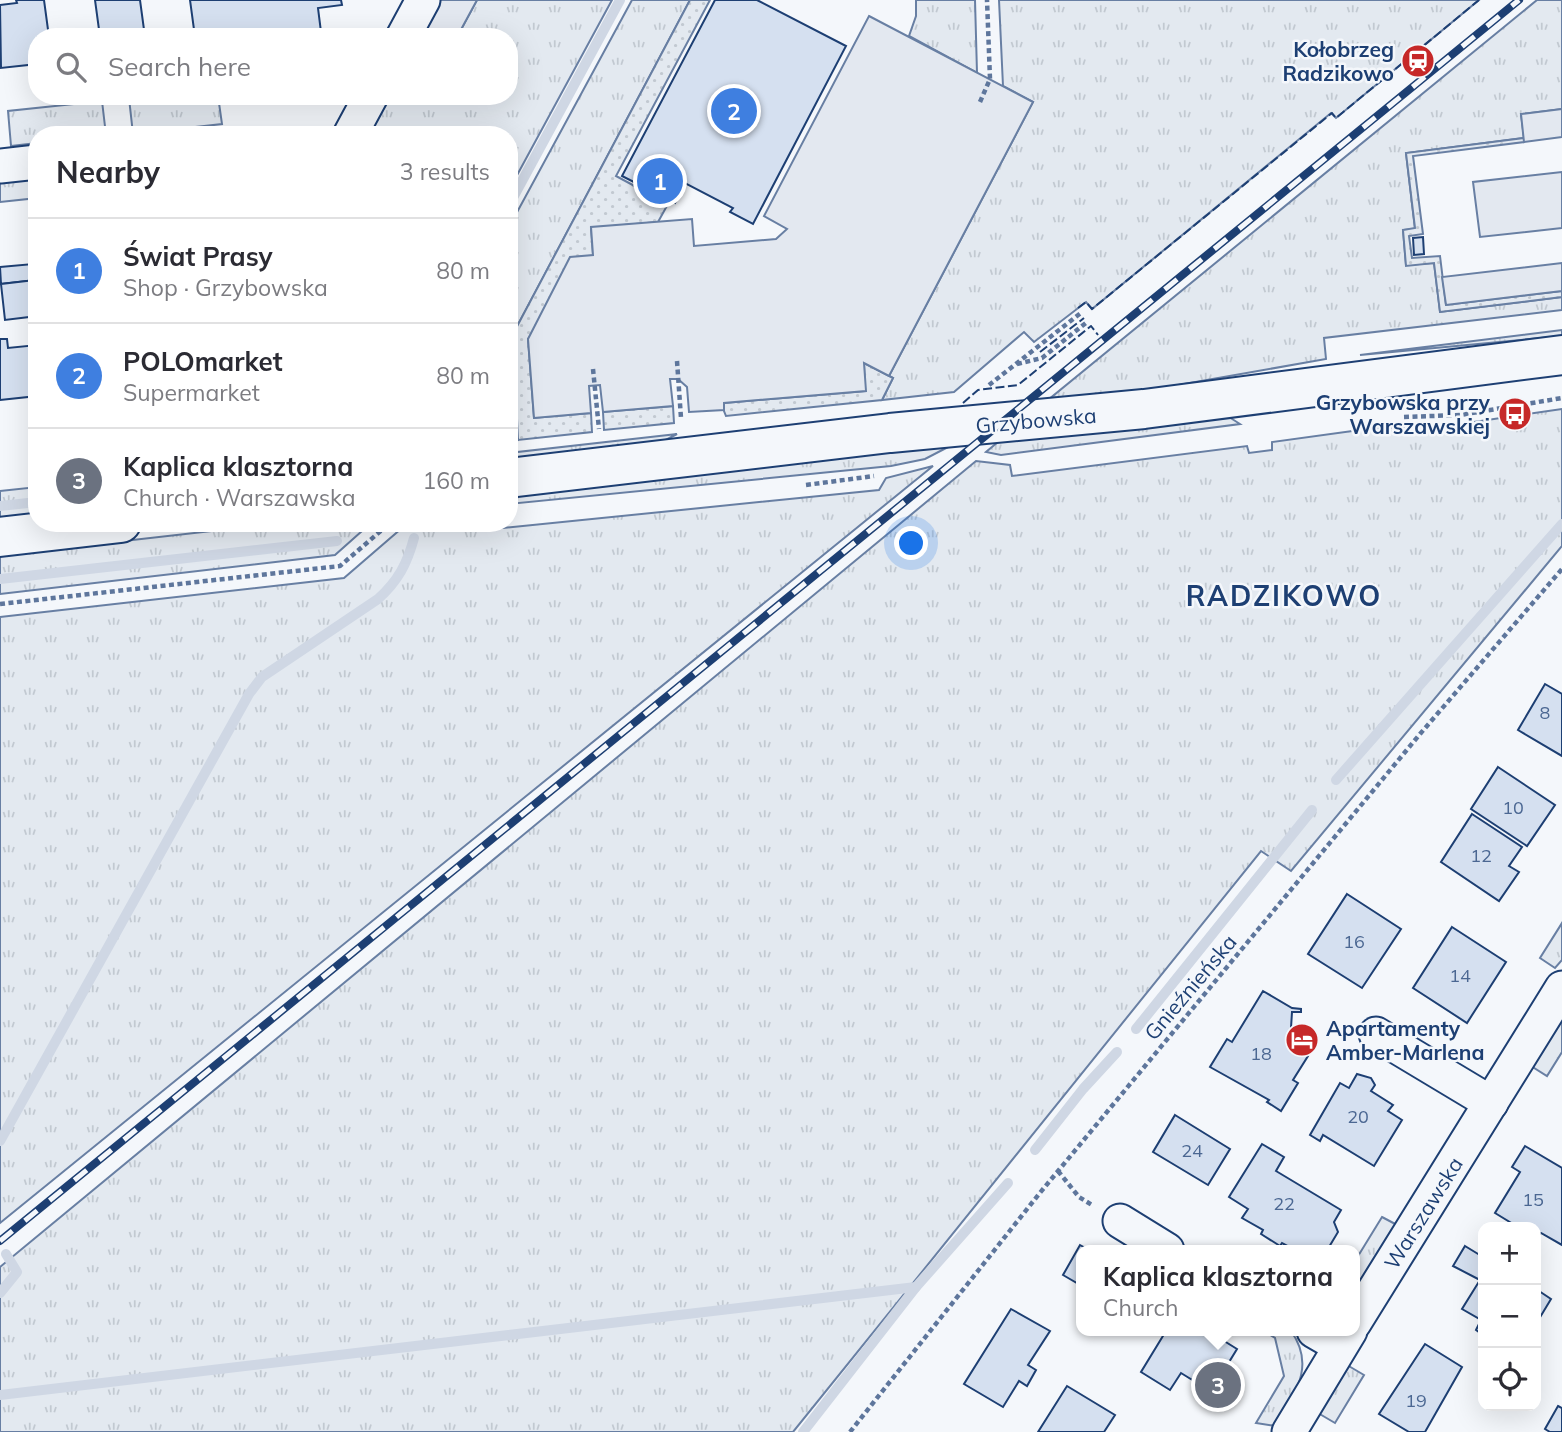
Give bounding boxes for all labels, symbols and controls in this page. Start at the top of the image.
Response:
search box [28,28,518,105]
place label: Kołobrzeg Radzikowo [1282,36,1394,86]
station icon: Kołobrzeg Radzikowo [1399,42,1437,80]
icon: search [52,48,90,86]
text: Search here [108,50,251,83]
pin: 2 [711,85,757,137]
text: Nearby [56,153,160,191]
pin: 1 [637,155,683,207]
text: 3 results [400,157,490,186]
text: Świat Prasy [123,240,273,273]
text: 1 [72,256,86,285]
text: 80 m [436,256,490,285]
text: Shop · Grzybowska [123,273,328,302]
text: POLOmarket [123,345,283,378]
text: 2 [72,361,86,390]
text: 80 m [436,361,490,390]
text: Supermarket [123,378,260,407]
place label: Grzybowska przy Warszawskiej [1316,389,1491,439]
bus stop icon: Grzybowska przy Warszawskiej [1496,395,1534,433]
street label: Grzybowska [975,402,1097,438]
text: Kaplica klasztorna [123,450,353,483]
text: 3 [72,466,86,495]
text: 160 m [422,466,490,495]
text: Church · Warszawska [123,483,356,512]
your location [894,526,928,560]
district label: RADZIKOWO [1186,578,1382,613]
house number: 8 [1540,701,1550,724]
house number: 10 [1502,796,1524,819]
house number: 12 [1470,844,1492,867]
street label: Gnieźnieńska [1138,929,1242,1045]
house number: 16 [1343,930,1365,953]
house number: 14 [1449,964,1471,987]
place label: Apartamenty Amber-Marlena [1326,1015,1484,1065]
hotel icon: Apartamenty Amber-Marlena [1283,1021,1321,1059]
house number: 18 [1250,1042,1272,1065]
house number: 20 [1347,1105,1369,1128]
house number: 24 [1181,1139,1203,1162]
street label: Warszawska [1378,1152,1468,1274]
house number: 15 [1522,1188,1544,1211]
house number: 22 [1273,1192,1295,1215]
map controls [1478,1222,1541,1411]
button: + [1478,1222,1541,1285]
popup [1076,1245,1360,1336]
text: Kaplica klasztorna [1103,1260,1333,1293]
button: − [1478,1285,1541,1348]
text: Church [1103,1293,1178,1322]
button: locate [1478,1348,1541,1411]
pin: 3 [1195,1359,1241,1411]
house number: 19 [1405,1389,1427,1412]

